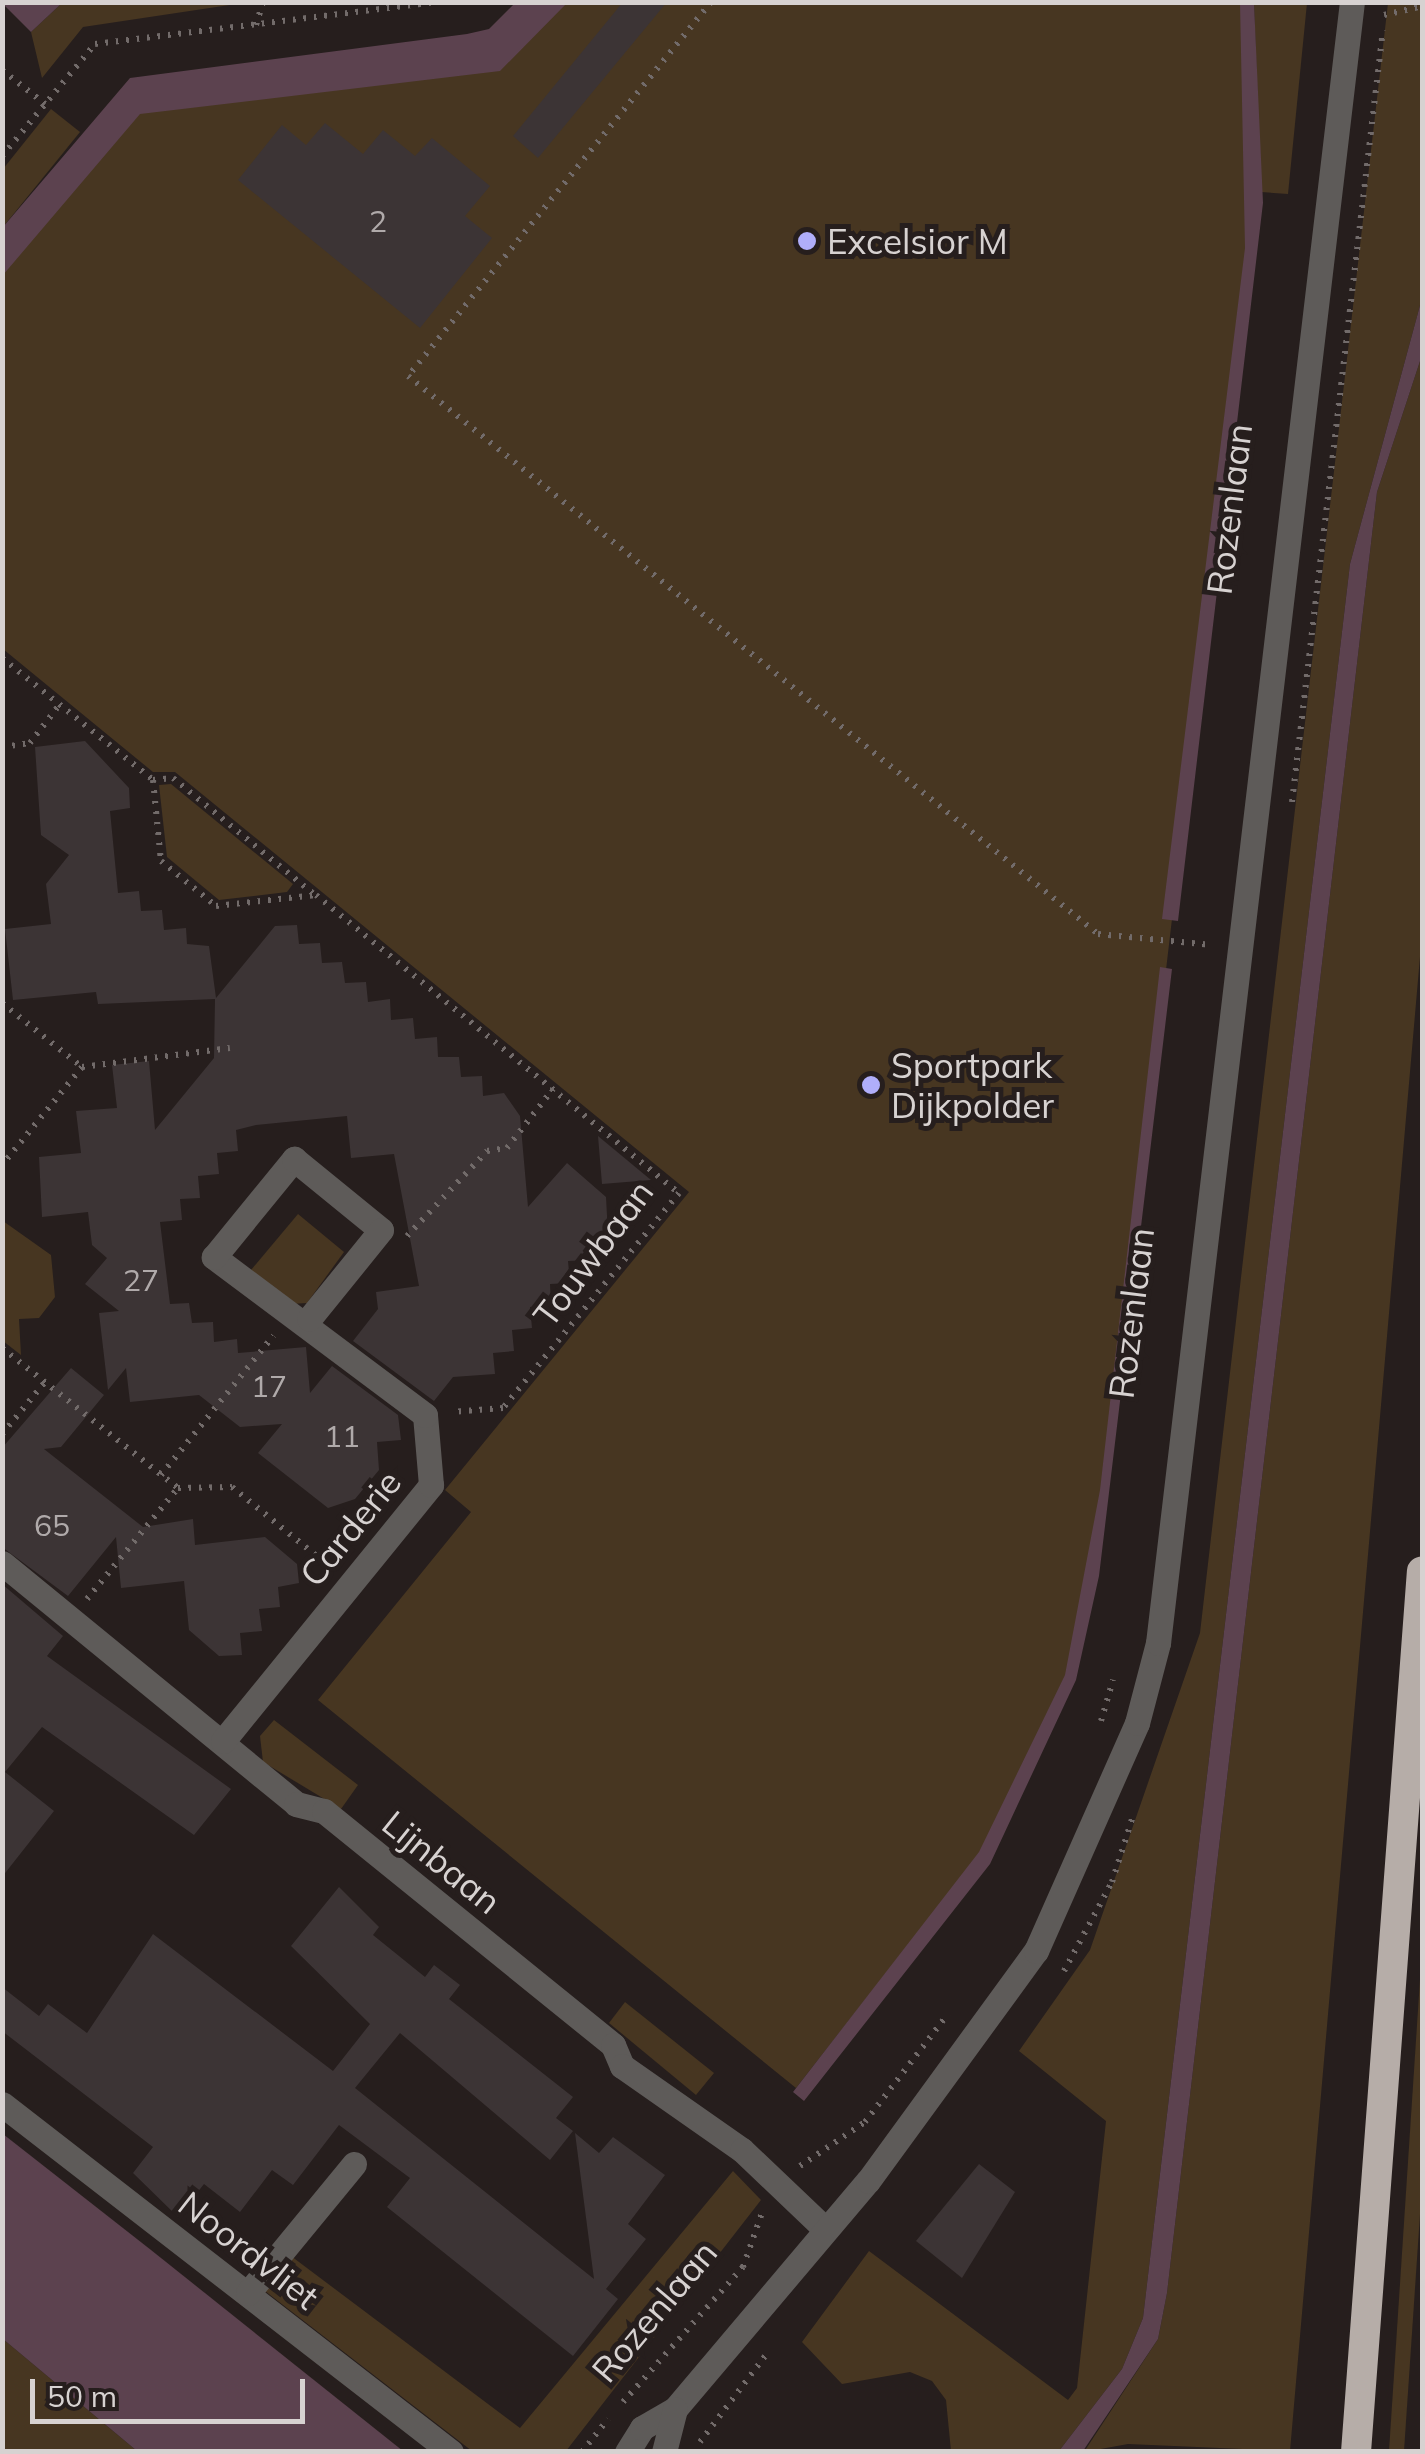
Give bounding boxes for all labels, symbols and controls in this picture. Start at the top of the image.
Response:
house number: 2 [369,203,387,239]
place label: Excelsior M [827,220,1008,262]
marker: Excelsior M [796,230,818,252]
street label: Rozenlaan [1198,421,1260,597]
place label: Sportpark Dijkpolder [891,1044,1054,1126]
marker: Sportpark Dijkpolder [860,1074,882,1096]
street label: Touwbaan [524,1171,662,1335]
street label: Rozenlaan [1100,1225,1162,1401]
house number: 27 [123,1262,159,1298]
house number: 17 [251,1368,287,1404]
house number: 11 [324,1418,360,1454]
street label: Carderie [291,1462,409,1594]
house number: 65 [34,1507,70,1543]
street label: Lijnbaan [374,1802,510,1922]
street label: Noordvliet [171,2182,327,2318]
street label: Rozenlaan [583,2232,725,2390]
scale bar [35,2359,310,2421]
text: 50 m [47,2377,117,2415]

